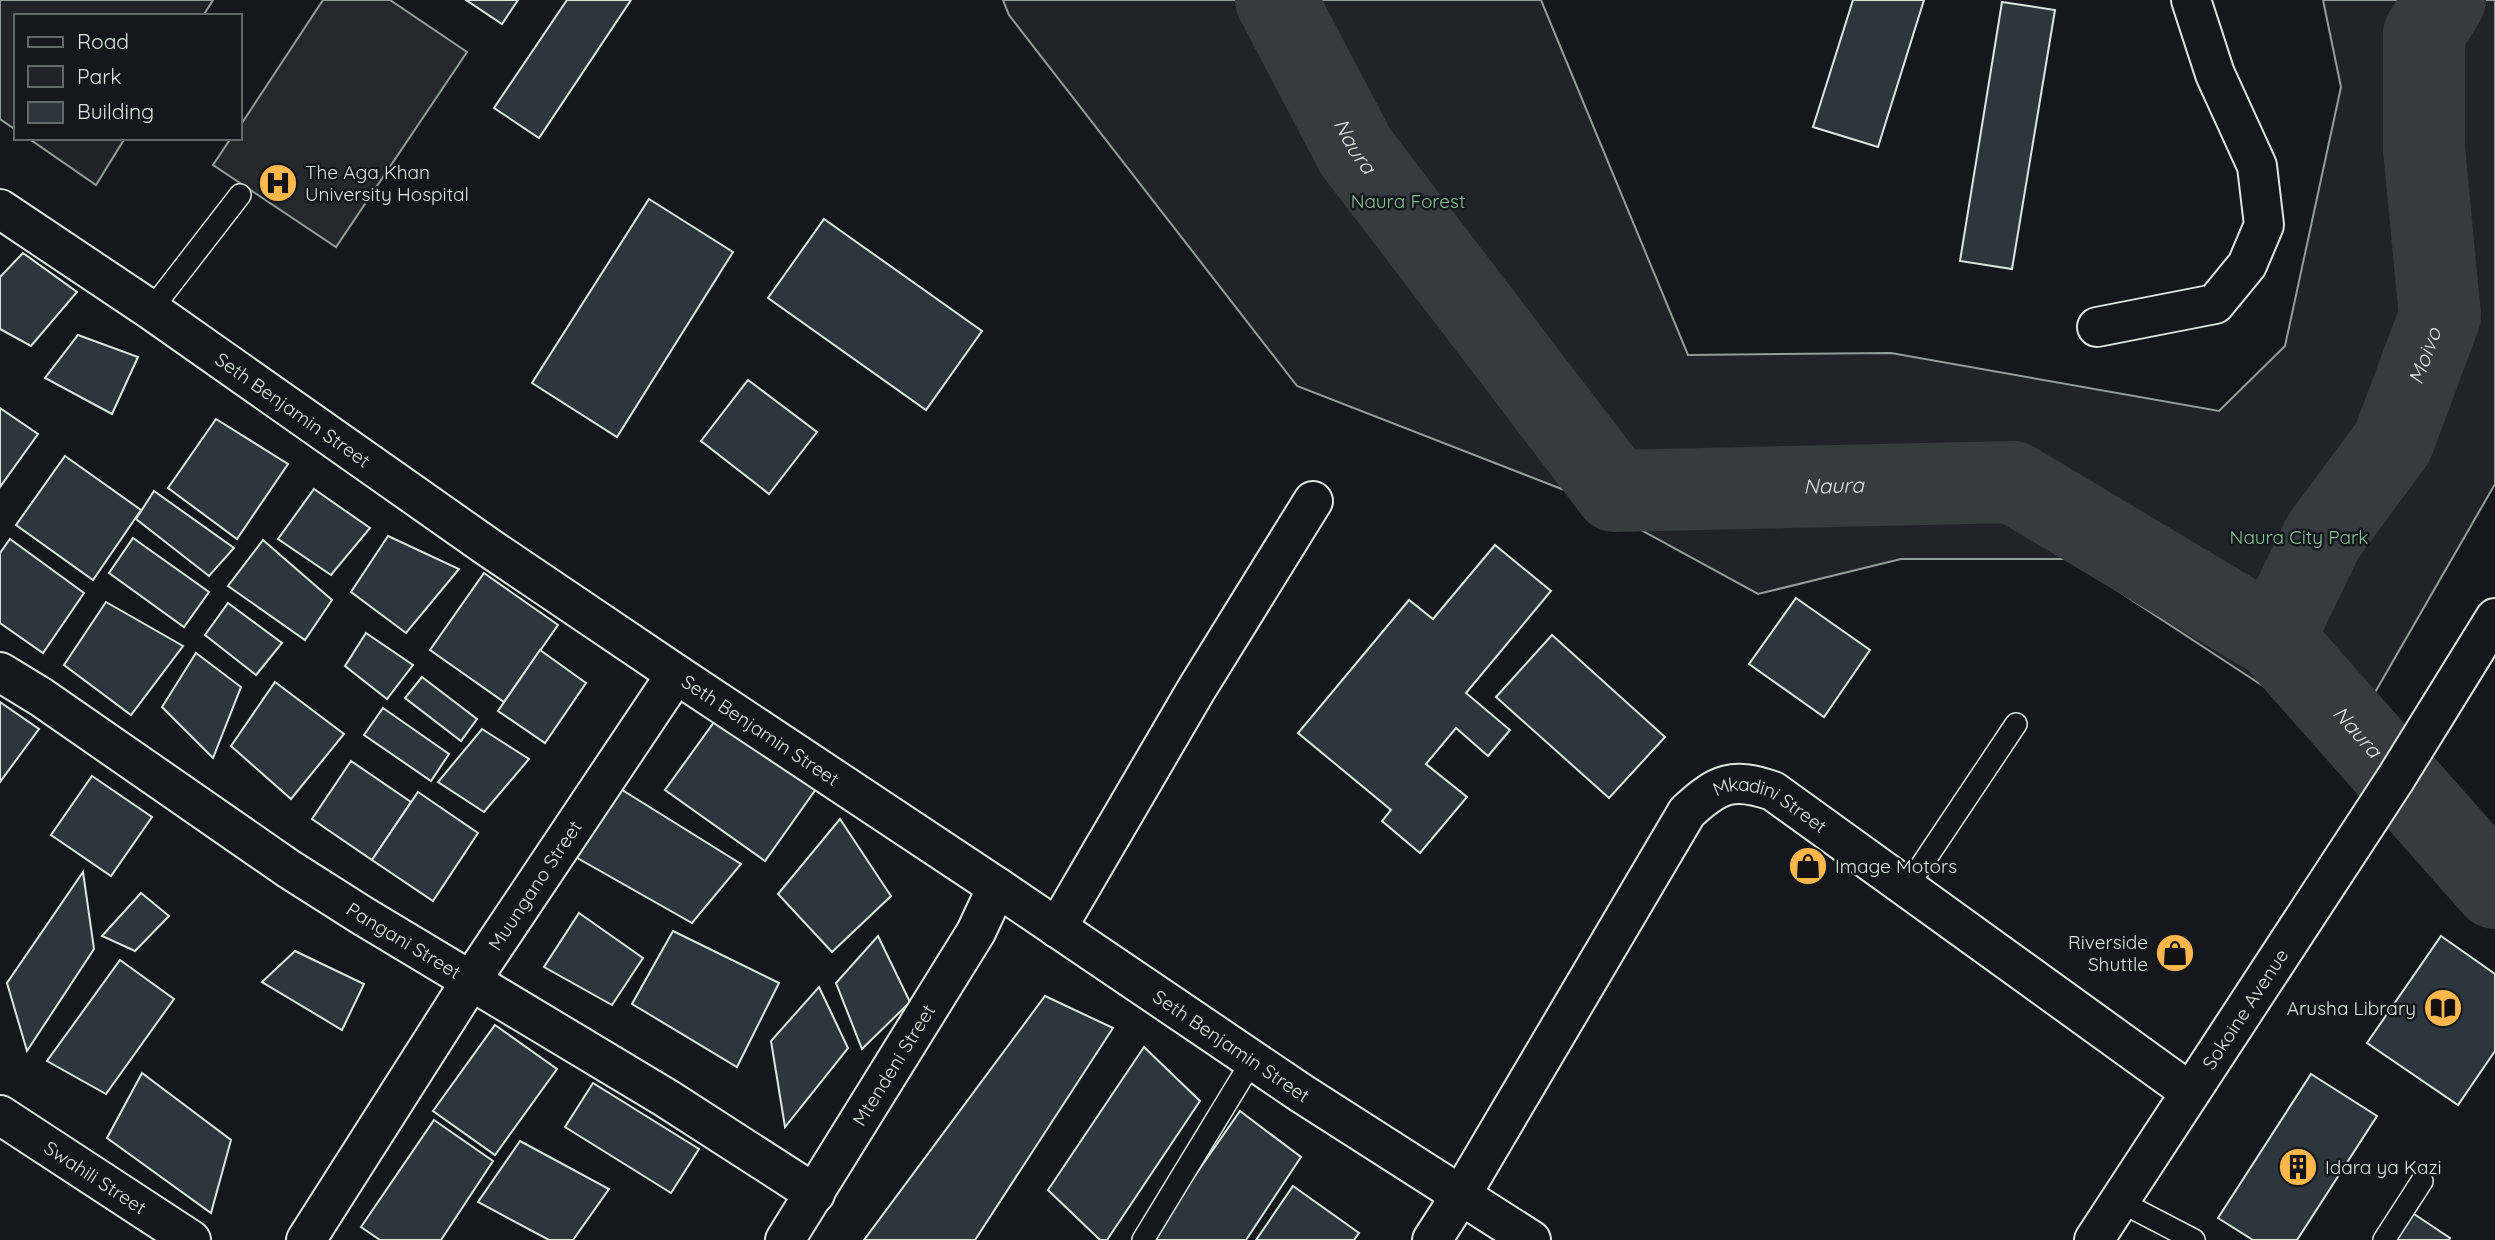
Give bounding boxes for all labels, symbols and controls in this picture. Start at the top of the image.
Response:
legend [14,14,242,140]
text: Road [77,28,129,54]
text: Park [77,63,121,89]
text: Building [77,98,154,124]
water label: Naura [1329,114,1383,180]
place label: The Aga Khan University Hospital [305,160,469,206]
hospital icon: The Aga Khan University Hospital [257,162,299,204]
park label: Naura Forest [1351,189,1465,213]
water label: Moivo [2402,323,2447,388]
street label: Seth Benjamin Street [211,347,375,473]
water label: Naura [1803,471,1865,499]
park label: Naura City Park [2230,525,2368,549]
street label: Seth Benjamin Street [677,669,844,791]
water label: Naura [2328,700,2388,763]
street label: Mkadini Street [1709,772,1832,838]
street label: Muungano Street [483,816,587,955]
shop icon: Image Motors [1787,845,1829,887]
place label: Image Motors [1835,854,1957,878]
street label: Pangani Street [342,897,465,984]
place label: Riverside Shuttle [2068,930,2148,976]
shop icon: Riverside Shuttle [2154,932,2196,974]
street label: Sokoine Avenue [2197,944,2293,1074]
street label: Seth Benjamin Street [1148,984,1314,1107]
library icon: Arusha Library [2422,987,2464,1029]
place label: Arusha Library [2287,996,2416,1020]
street label: Mtendeni Street [847,1000,940,1130]
street label: Swahili Street [40,1135,151,1220]
building icon: Idara ya Kazi [2277,1146,2319,1188]
place label: Idara ya Kazi [2325,1155,2442,1179]

